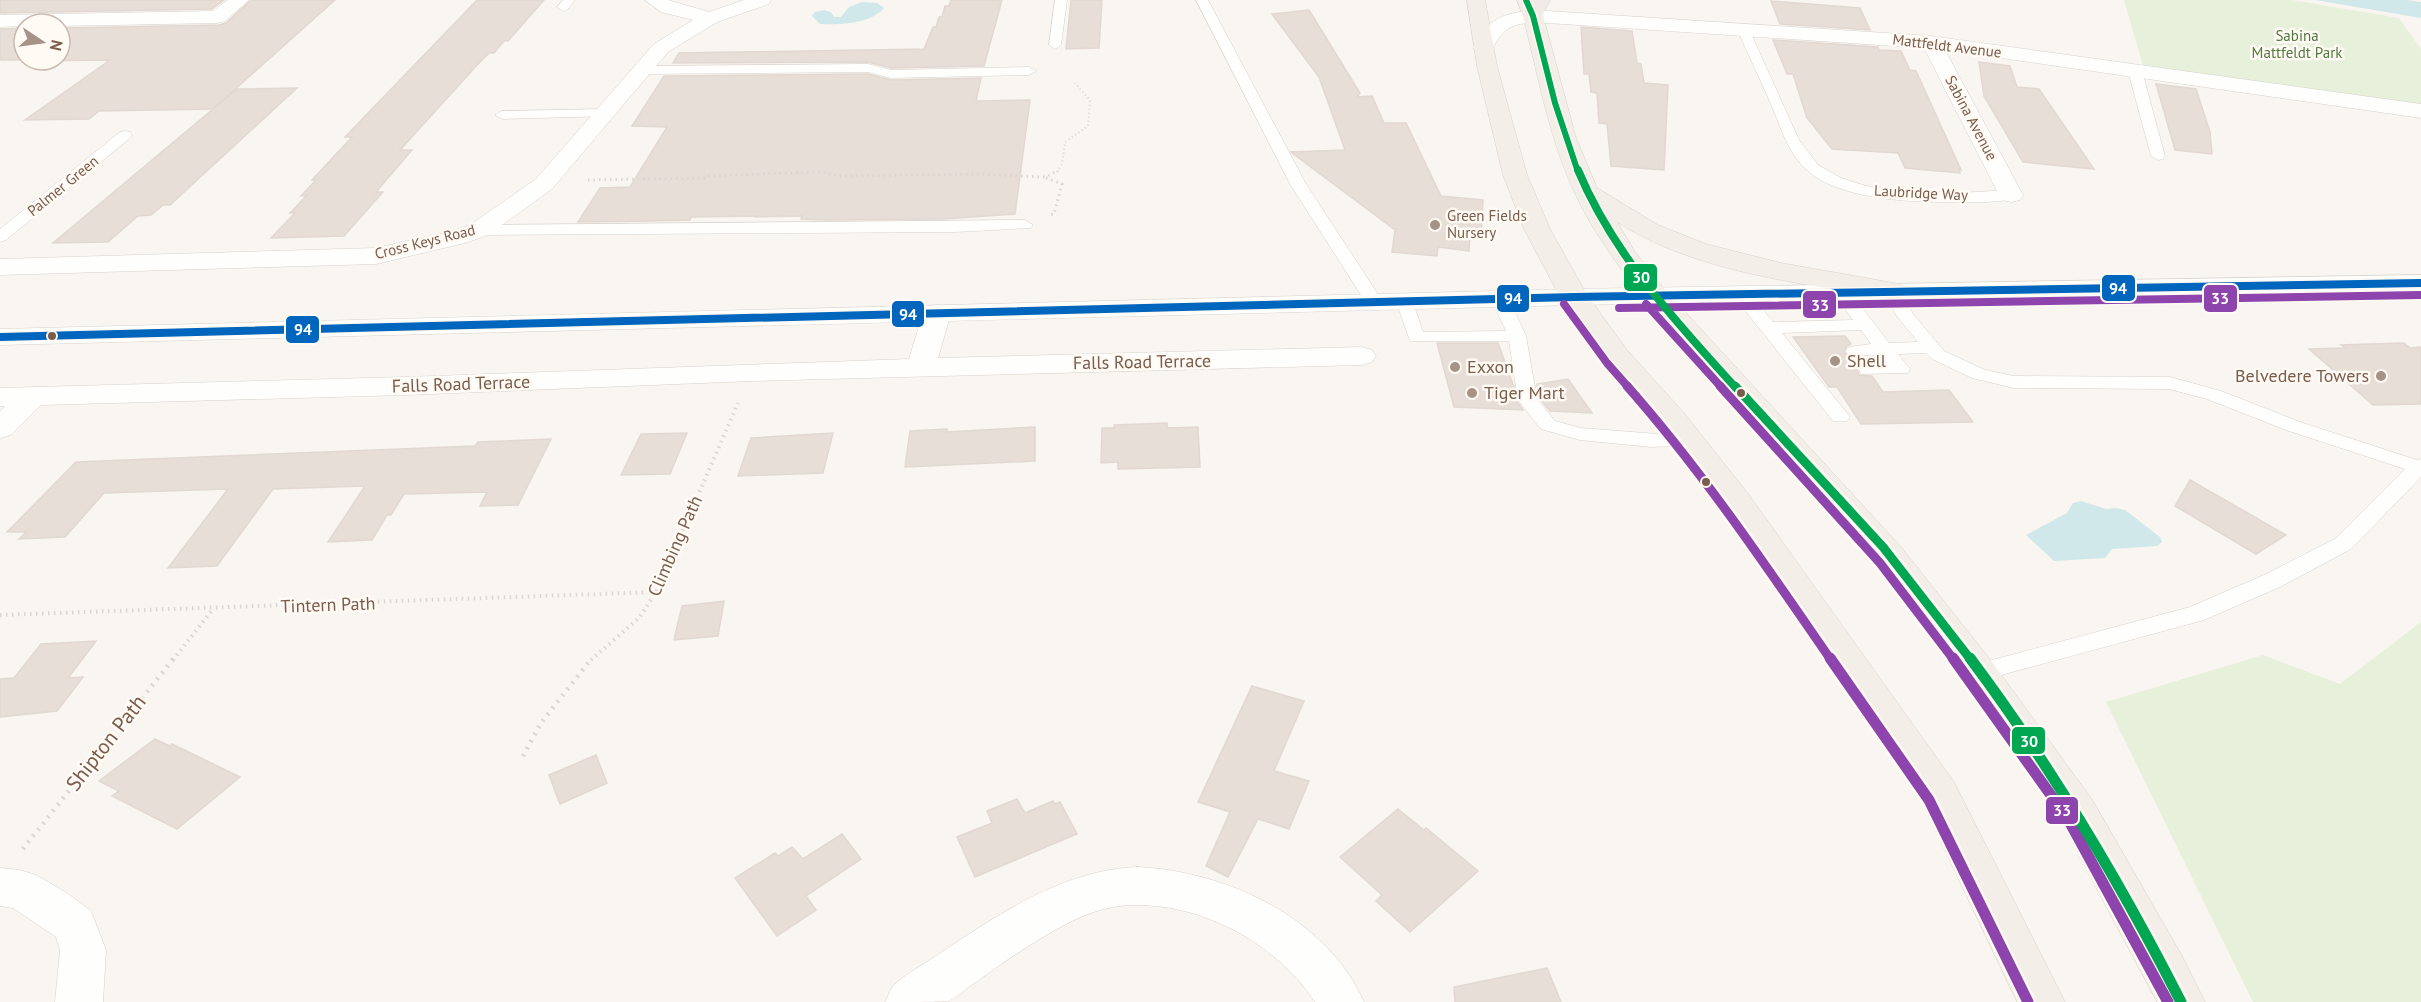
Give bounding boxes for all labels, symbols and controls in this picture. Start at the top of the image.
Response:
north arrow [12,12,72,72]
park label: Sabina Mattfeldt Park [2252,26,2343,62]
street label: Mattfeldt Avenue [1891,29,2003,62]
text: N [46,38,68,53]
street label: Sabina Avenue [1941,72,2002,164]
street label: Palmer Green [23,151,102,220]
street label: Laubridge Way [1874,181,1968,204]
place label: Green Fields Nursery [1447,206,1527,242]
marker: Green Fields Nursery [1428,218,1442,232]
street label: Cross Keys Road [373,220,477,263]
line badge: 30 [1623,263,1658,292]
text: 30 [1632,267,1650,287]
line badge: 94 [2101,274,2136,302]
text: 94 [2109,278,2127,298]
line badge: 94 [1496,284,1530,313]
line badge: 33 [2203,284,2238,313]
text: 94 [1504,288,1522,308]
text: 33 [2211,288,2229,308]
line badge: 33 [1802,290,1837,319]
text: 33 [1811,295,1829,315]
line badge: 94 [891,300,925,328]
text: 94 [899,304,917,324]
line badge: 94 [285,315,320,344]
text: 94 [294,319,312,339]
unlabelled marker [46,330,58,342]
street label: Falls Road Terrace [1073,349,1211,374]
place label: Shell [1847,349,1887,372]
marker: Shell [1828,354,1842,368]
place label: Exxon [1467,355,1514,378]
marker: Exxon [1448,360,1462,374]
place label: Belvedere Towers [2235,364,2369,387]
marker: Belvedere Towers [2374,369,2388,383]
street label: Falls Road Terrace [391,370,531,397]
place label: Tiger Mart [1484,381,1564,404]
marker: Tiger Mart [1465,386,1479,400]
unlabelled marker [1735,387,1747,399]
unlabelled marker [1700,476,1712,488]
street label: Climbing Path [642,492,707,600]
street label: Tintern Path [280,591,376,618]
street label: Shipton Path [60,689,152,796]
line badge: 30 [2011,726,2046,755]
text: 30 [2020,731,2038,751]
line badge: 33 [2045,796,2079,825]
text: 33 [2053,800,2071,820]

